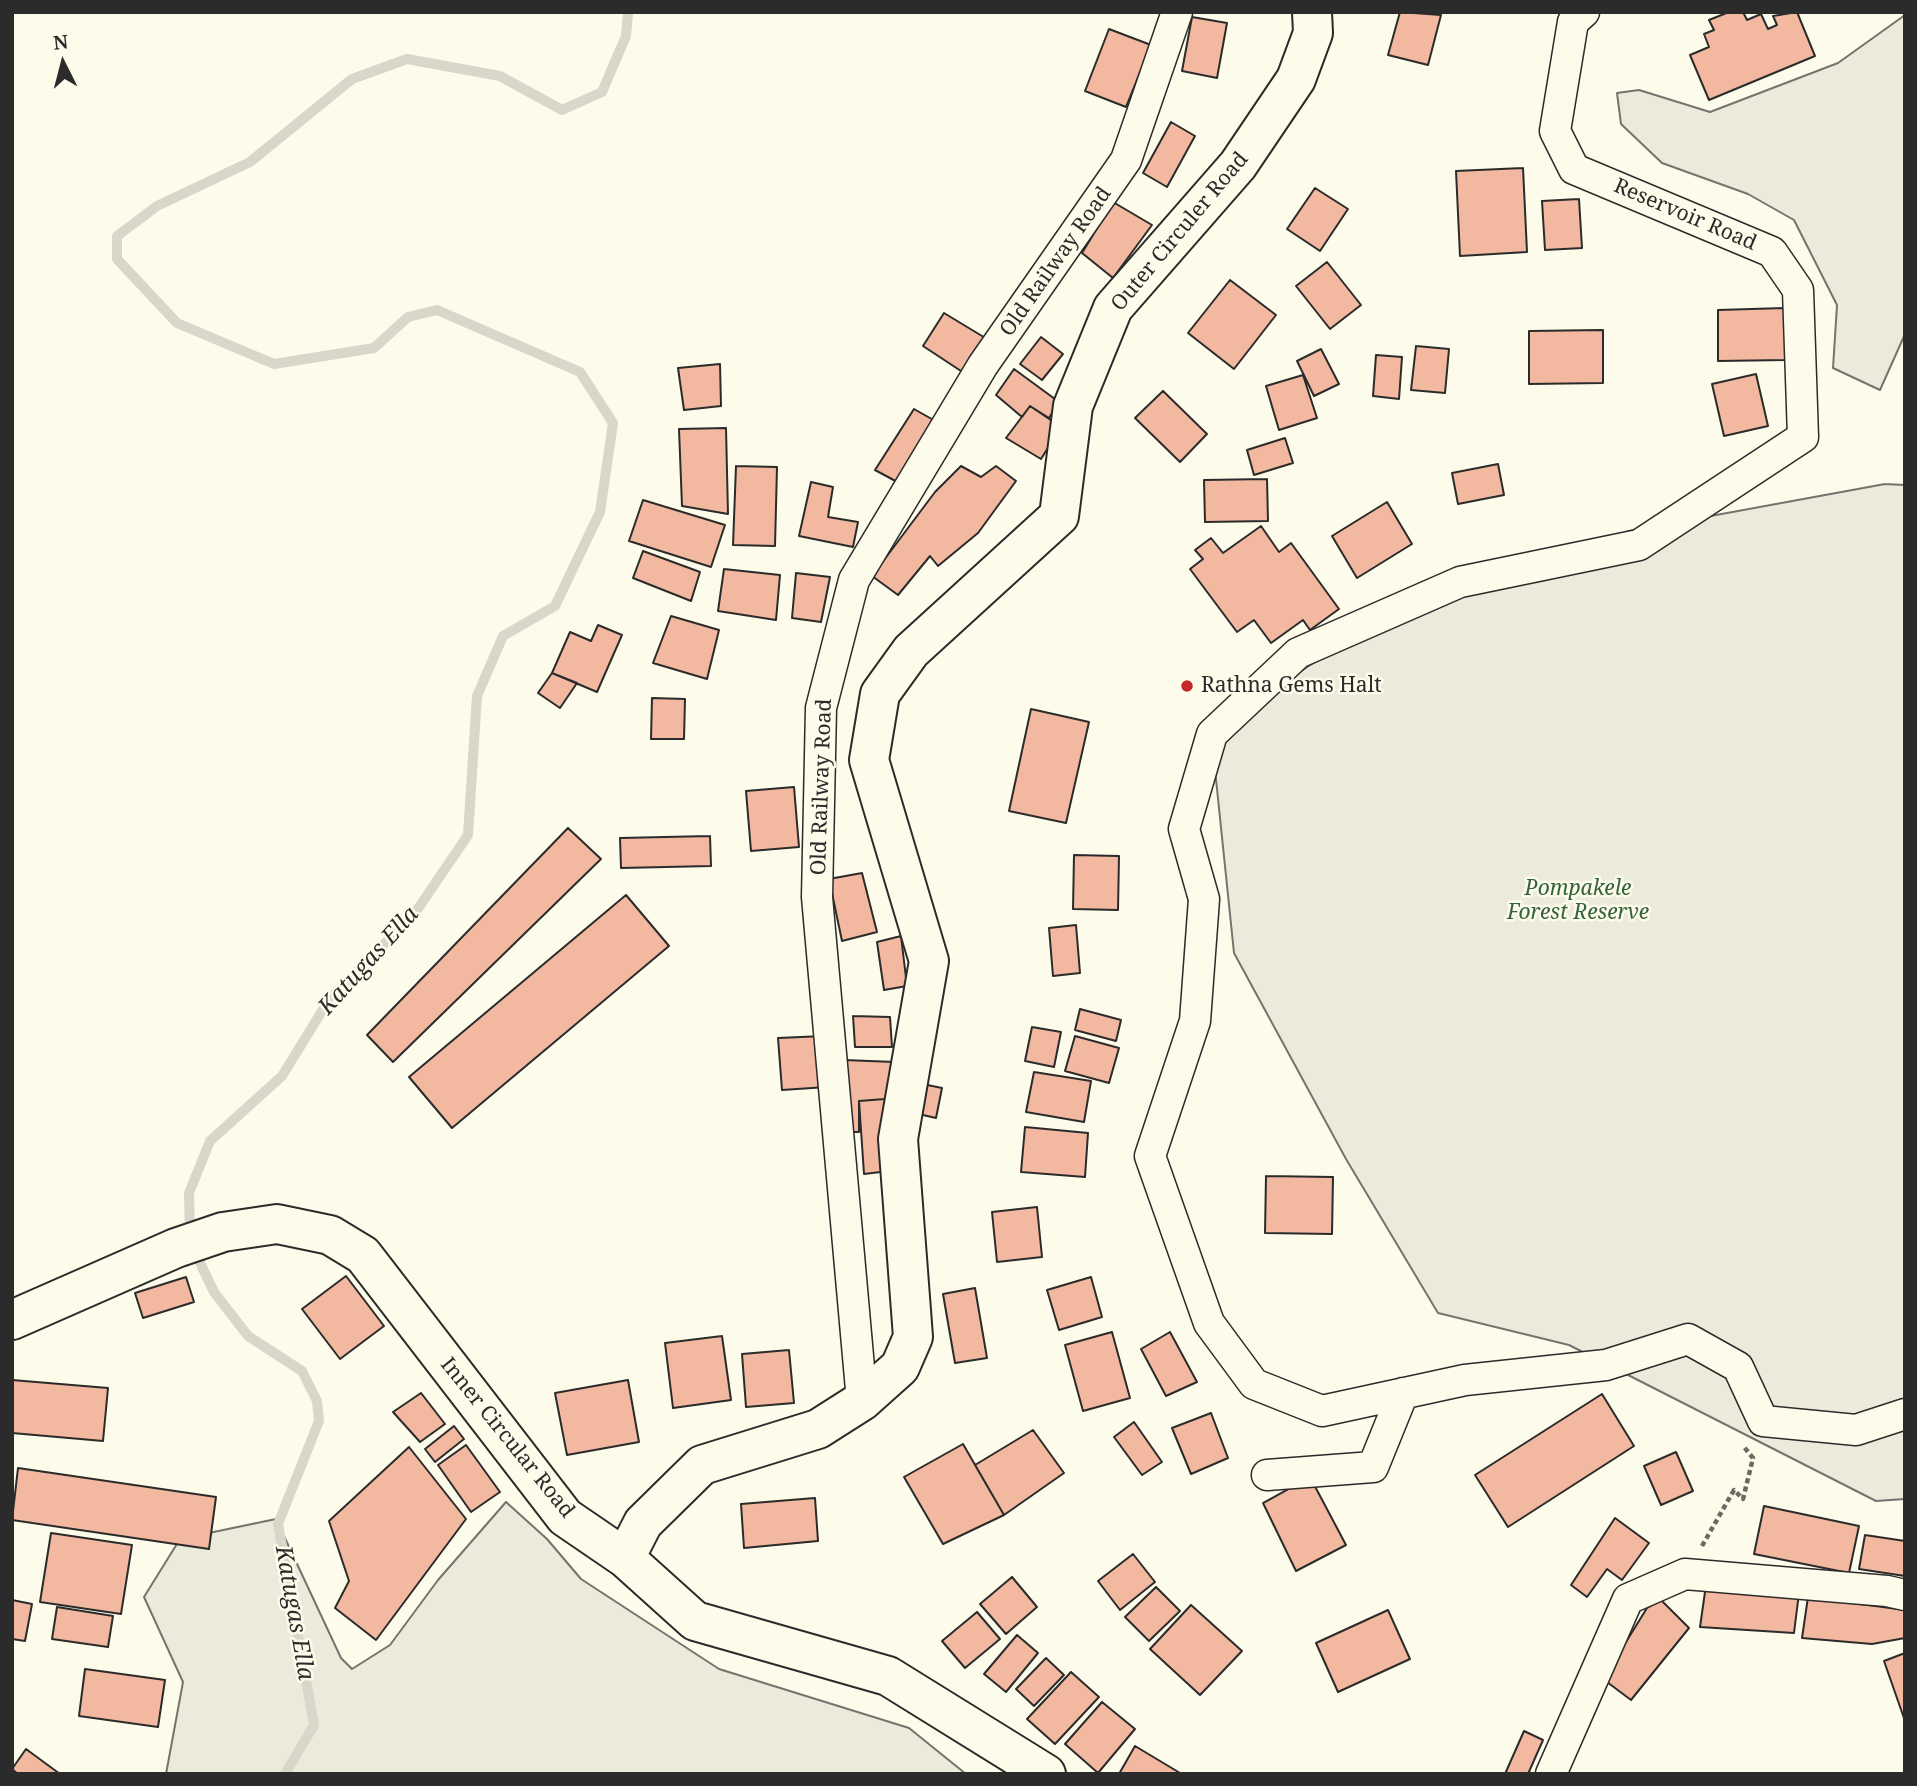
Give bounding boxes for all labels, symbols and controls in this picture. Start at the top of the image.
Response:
north arrow [28,28,98,98]
text: N [52,28,70,56]
street label: Outer Circuler Road [1106,147,1254,317]
street label: Reservoir Road [1610,174,1760,256]
street label: Old Railway Road [995,182,1117,342]
place label: Rathna Gems Halt [1201,673,1382,699]
marker: Rathna Gems Halt [1179,678,1195,694]
street label: Old Railway Road [806,698,838,876]
park label: Pompakele Forest Reserve [1507,876,1649,926]
water label: Katugas Ella [313,901,425,1021]
street label: Inner Circular Road [435,1353,579,1523]
water label: Katugas Ella [269,1544,319,1682]

